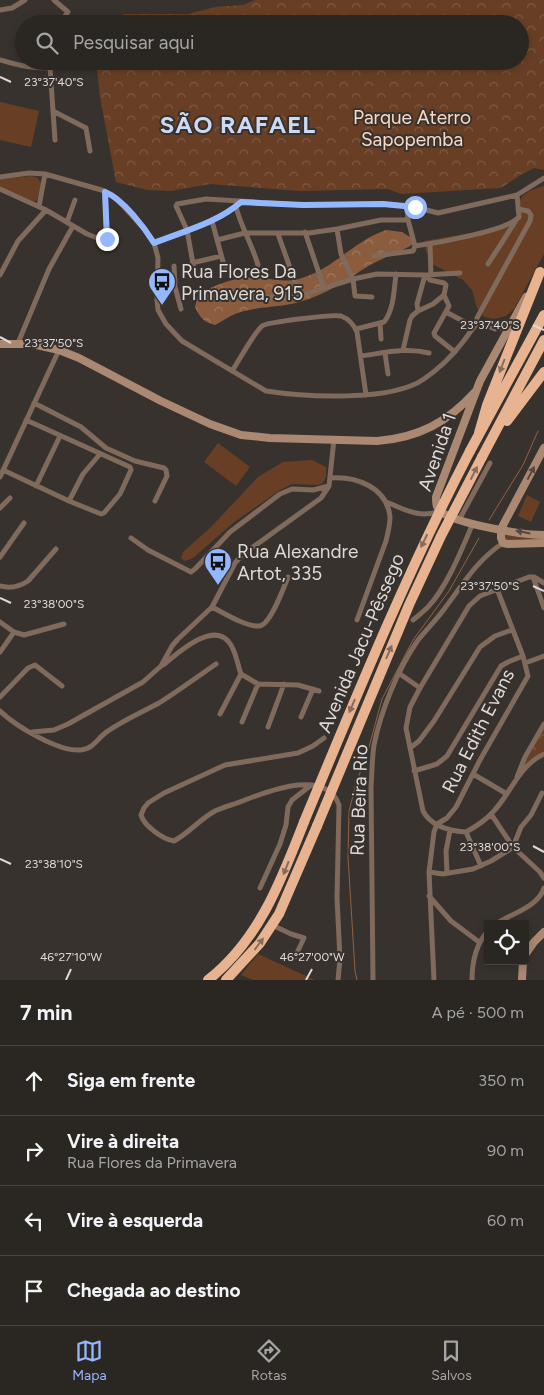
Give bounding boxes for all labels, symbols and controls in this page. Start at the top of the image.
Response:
search box [15,15,529,70]
icon: search [33,29,61,57]
text: Pesquisar aqui [73,31,194,54]
text: 23°37'40"S [24,75,84,89]
park label: Parque Aterro Sapopemba [353,106,471,151]
district label: SÃO RAFAEL [160,110,316,139]
route start [404,196,427,219]
route end [96,228,119,251]
place label: Rua Flores Da Primavera, 915 [181,260,303,305]
bus stop icon: Rua Flores Da Primavera, 915 [147,267,177,306]
text: 23°37'40"S [460,318,520,332]
text: 23°37'50"S [25,336,83,350]
one-way arrow [498,358,505,373]
street label: Avenida 1 [413,410,461,494]
one-way arrow [470,466,478,481]
one-way arrow [527,466,535,480]
one-way arrow [514,528,530,536]
one-way arrow [420,534,428,548]
place label: Rua Alexandre Artot, 335 [237,540,358,585]
bus stop icon: Rua Alexandre Artot, 335 [203,547,233,586]
street label: Avenida Jacu-Pêssego [313,550,409,736]
text: 23°37'50"S [461,579,519,593]
text: 23°38'00"S [24,597,84,611]
one-way arrow [386,645,394,659]
street label: Rua Edith Evans [437,665,519,797]
one-way arrow [348,699,356,714]
street label: Rua Beira Rio [346,744,372,856]
text: 23°38'00"S [460,840,520,854]
text: 23°38'10"S [25,857,83,871]
one-way arrow [282,861,290,876]
map controls [484,920,529,965]
button: locate [484,920,529,965]
one-way arrow [254,937,264,951]
text: 46°27'10"W [40,950,103,964]
text: 46°27'00"W [280,950,345,964]
text: 7 min [20,1000,72,1025]
text: A pé · 500 m [432,1003,524,1022]
icon: ahead [20,1067,48,1095]
text: Siga em frente [67,1069,195,1092]
text: 350 m [478,1071,524,1090]
text: Vire à direita [67,1130,179,1153]
icon: right [20,1137,48,1165]
text: 90 m [487,1141,524,1160]
text: Rua Flores da Primavera [67,1153,237,1172]
icon: left [20,1207,48,1235]
text: Vire à esquerda [67,1209,203,1232]
text: 60 m [487,1211,524,1230]
icon: arrive [20,1277,48,1305]
text: Chegada ao destino [67,1279,240,1302]
tab: Mapa [72,1337,107,1384]
tab: Rotas [251,1337,287,1384]
tab: Salvos [431,1337,472,1384]

